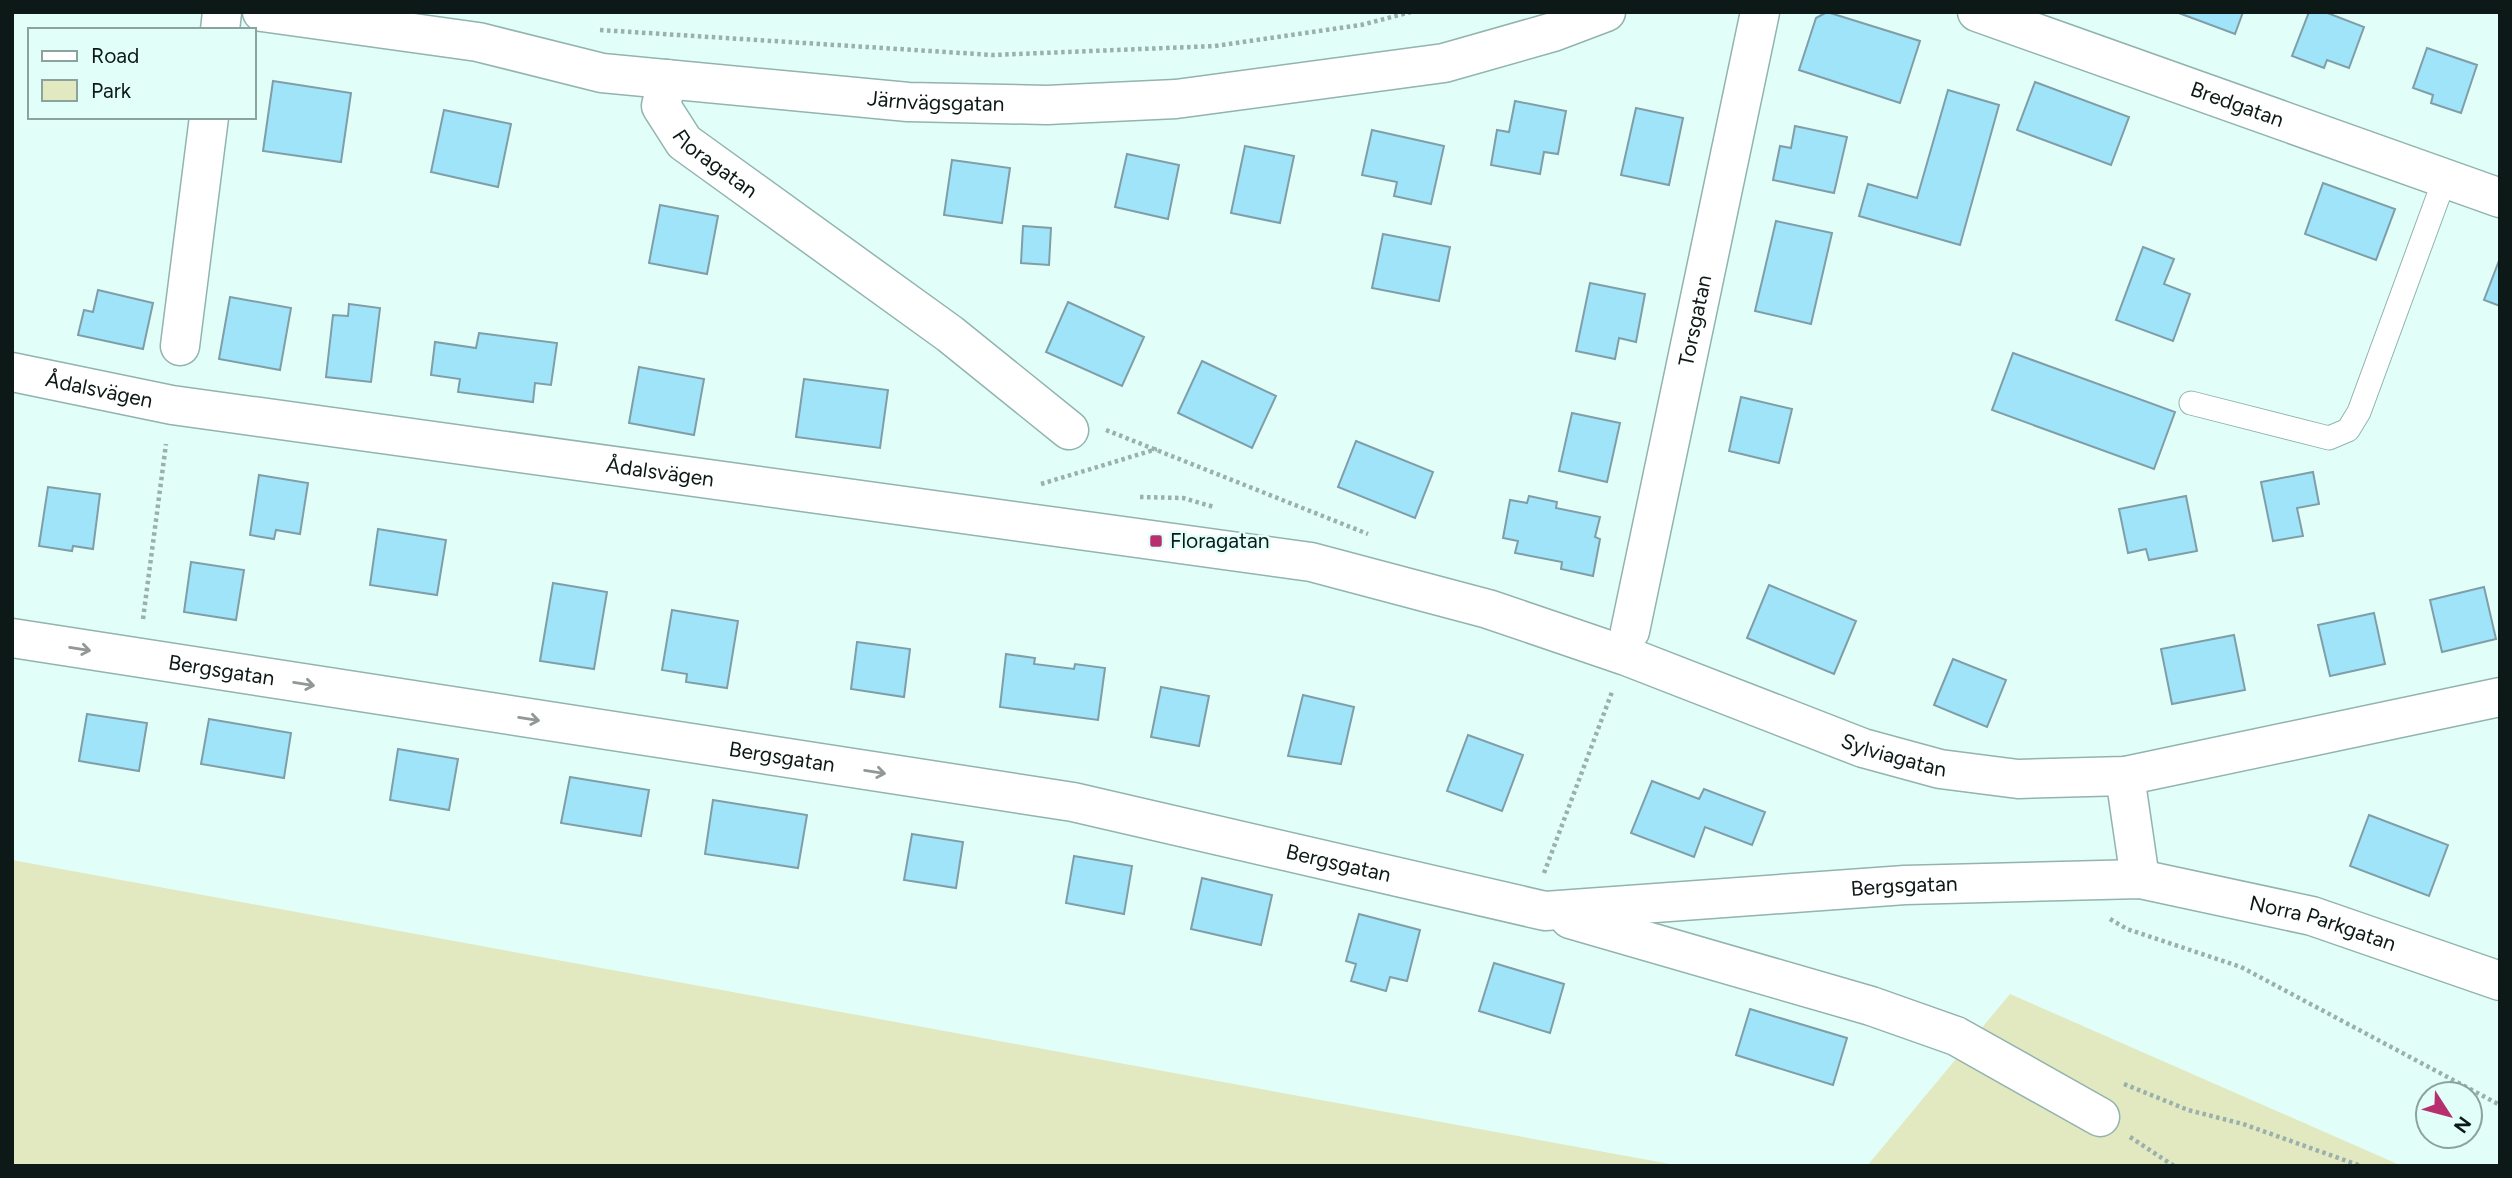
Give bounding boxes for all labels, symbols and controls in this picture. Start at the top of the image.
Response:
legend [28,28,256,119]
text: Road [91,43,139,68]
street label: Bredgatan [2187,76,2287,132]
text: Park [91,78,132,103]
street label: Järnvägsgatan [866,85,1005,116]
street label: Floragatan [667,125,762,203]
street label: Torsgatan [1673,273,1716,369]
street label: Ådalsvägen [43,366,155,413]
street label: Ådalsvägen [604,452,716,492]
place label: Floragatan [1170,528,1269,553]
marker: Floragatan [1148,533,1164,549]
one-way arrow [68,643,91,656]
street label: Bergsgatan [167,649,276,690]
one-way arrow [292,678,315,691]
one-way arrow [517,713,540,726]
street label: Sylviagatan [1838,728,1948,782]
street label: Bergsgatan [727,736,837,777]
one-way arrow [863,766,886,779]
street label: Bergsgatan [1284,839,1393,887]
street label: Bergsgatan [1850,871,1958,901]
street label: Norra Parkgatan [2247,890,2399,956]
north arrow [2414,1080,2484,1150]
text: N [2449,1112,2476,1137]

